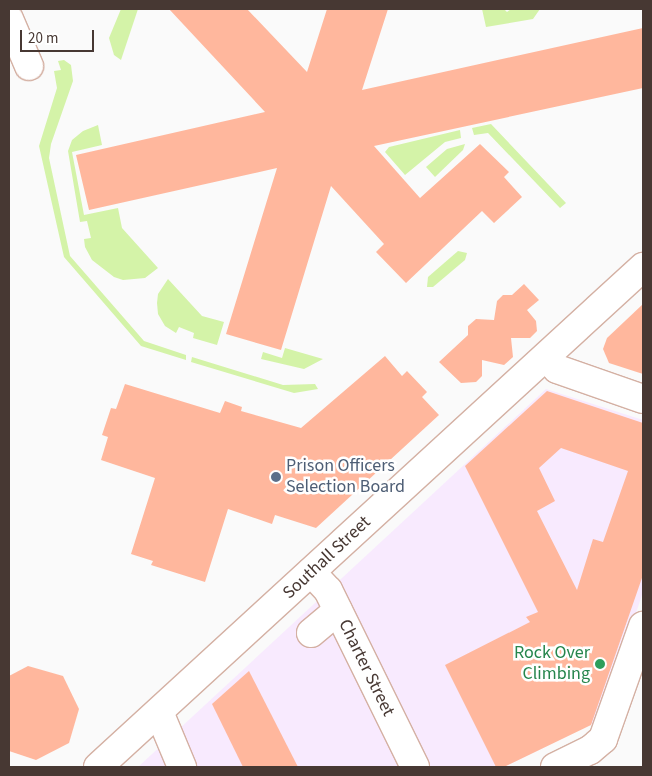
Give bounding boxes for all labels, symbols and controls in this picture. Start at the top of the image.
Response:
scale bar [22,20,96,52]
text: 20 m [28,28,58,49]
place label: Prison Officers Selection Board [286,456,405,498]
marker: Prison Officers Selection Board [270,471,282,483]
street label: Southall Street [279,512,375,604]
street label: Charter Street [333,616,399,720]
place label: Rock Over Climbing [514,643,590,686]
marker: Rock Over Climbing [594,658,606,670]

